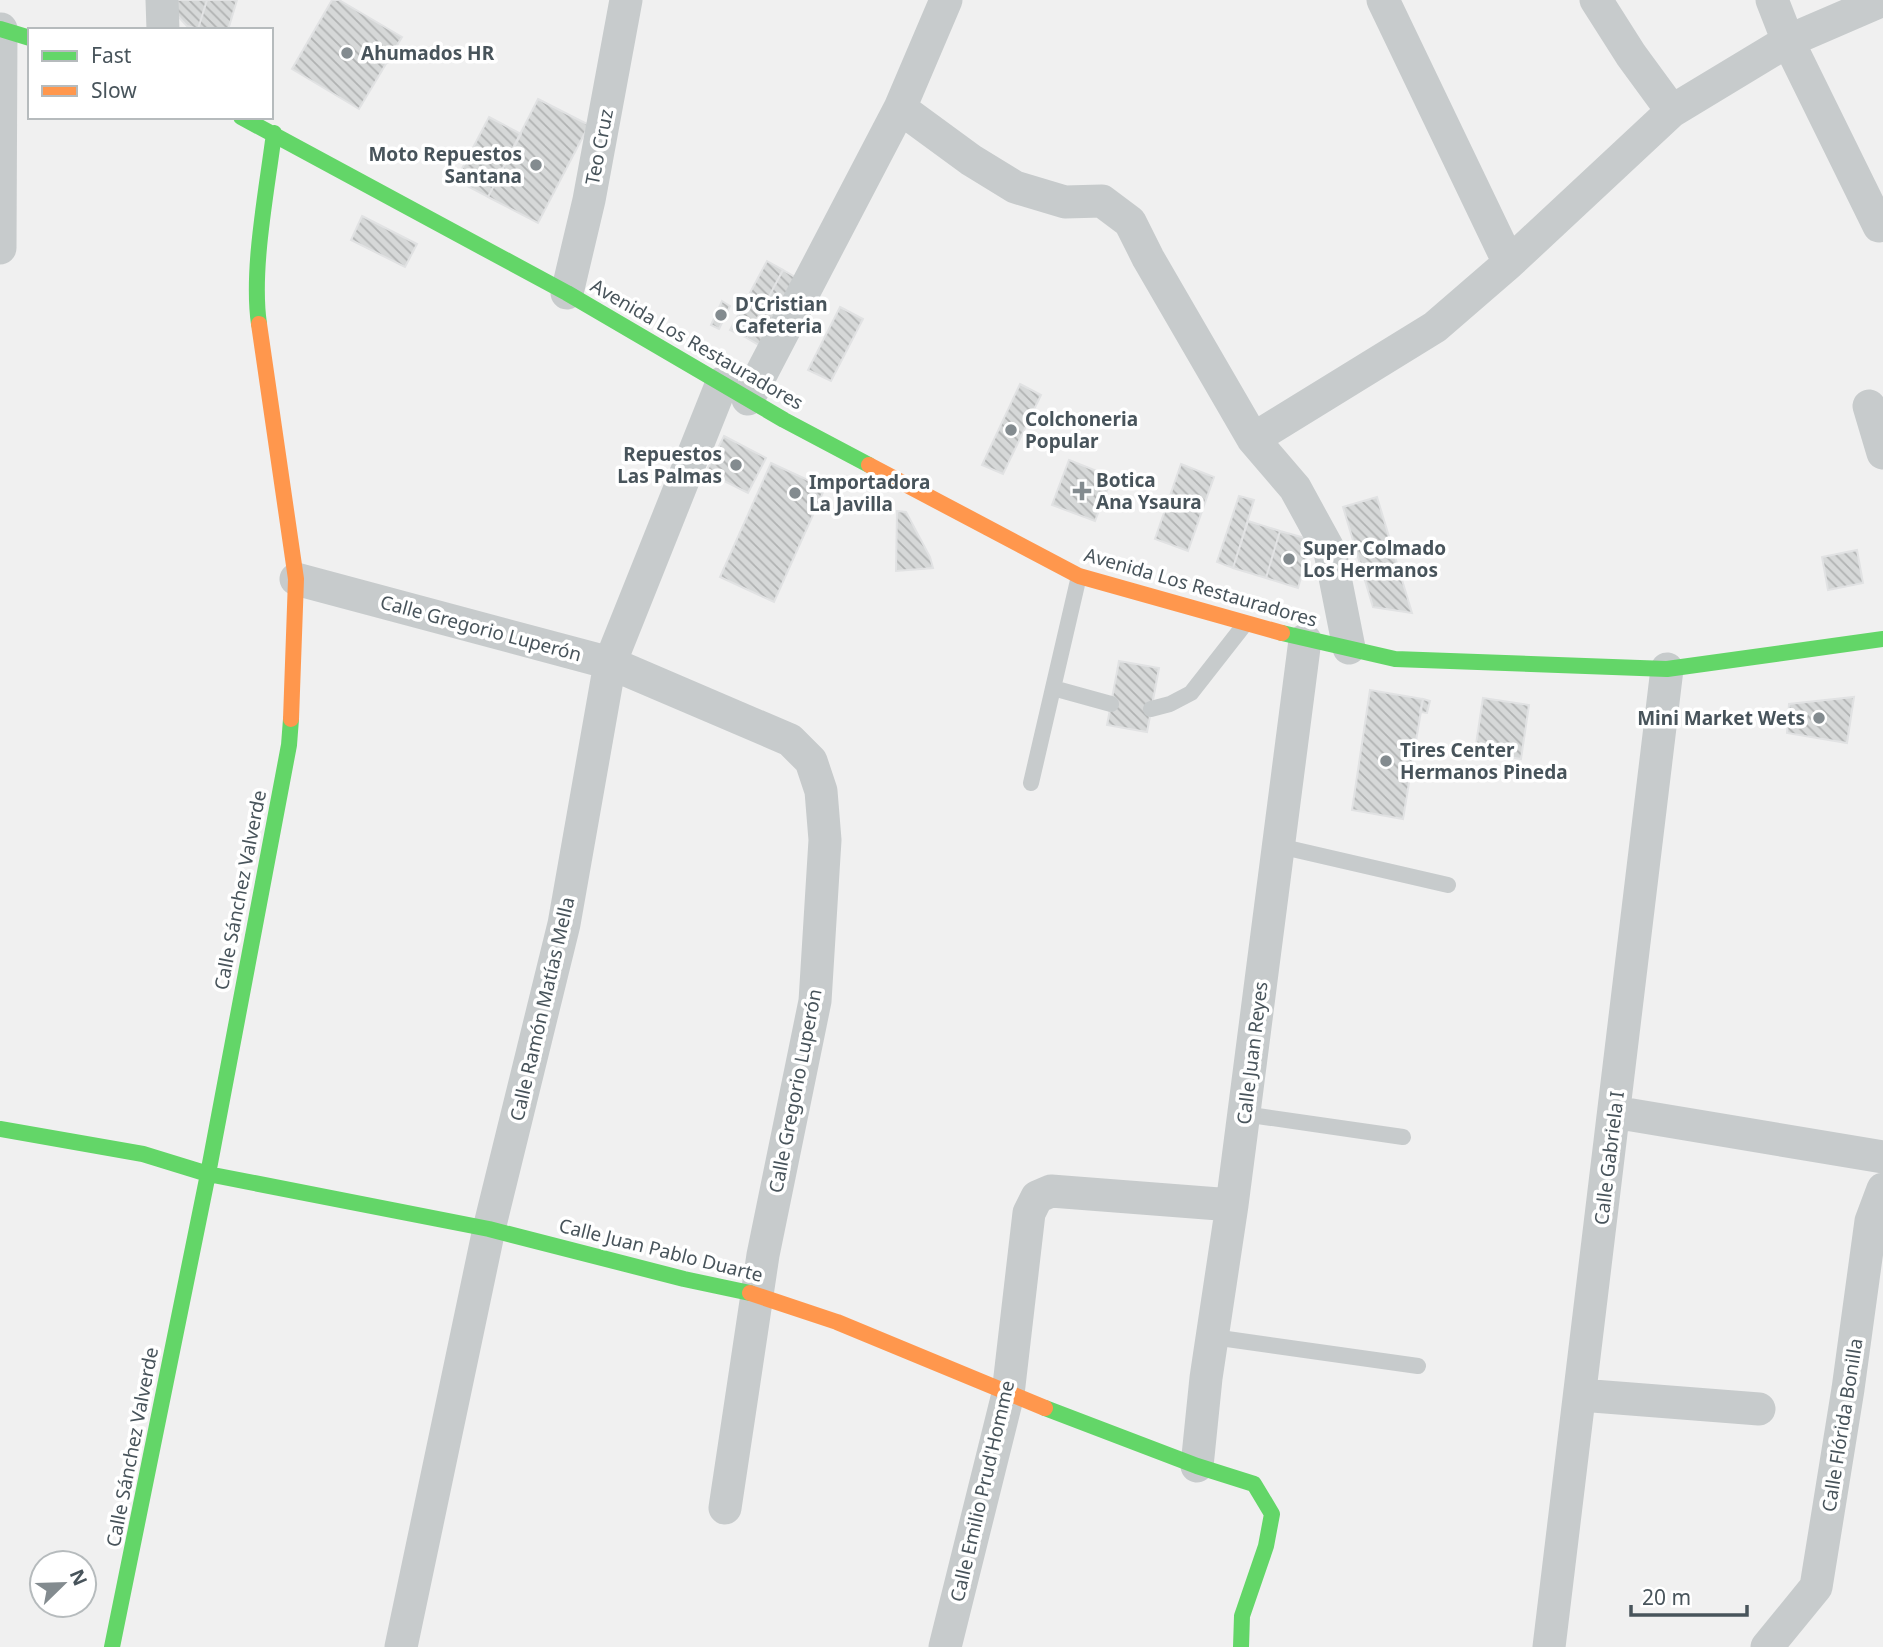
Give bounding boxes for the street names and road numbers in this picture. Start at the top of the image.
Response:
street label: Teo Cruz [579,107,619,187]
street label: Avenida Los Restauradores [586,272,808,416]
street label: Avenida Los Restauradores [1081,541,1321,633]
street label: Calle Gregorio Luperón [378,589,584,667]
street label: Calle Sánchez Valverde [208,788,272,992]
street label: Calle Ramón Matías Mella [504,894,580,1124]
street label: Calle Juan Reyes [1230,980,1274,1126]
street label: Calle Gregorio Luperón [762,987,828,1195]
street label: Calle Gabriela I [1588,1090,1630,1226]
street label: Calle Juan Pablo Duarte [556,1212,766,1288]
street label: Calle Flórida Bonilla [1815,1336,1869,1514]
street label: Calle Sánchez Valverde [100,1345,164,1549]
street label: Calle Emilio Prud'Homme [944,1378,1020,1604]

